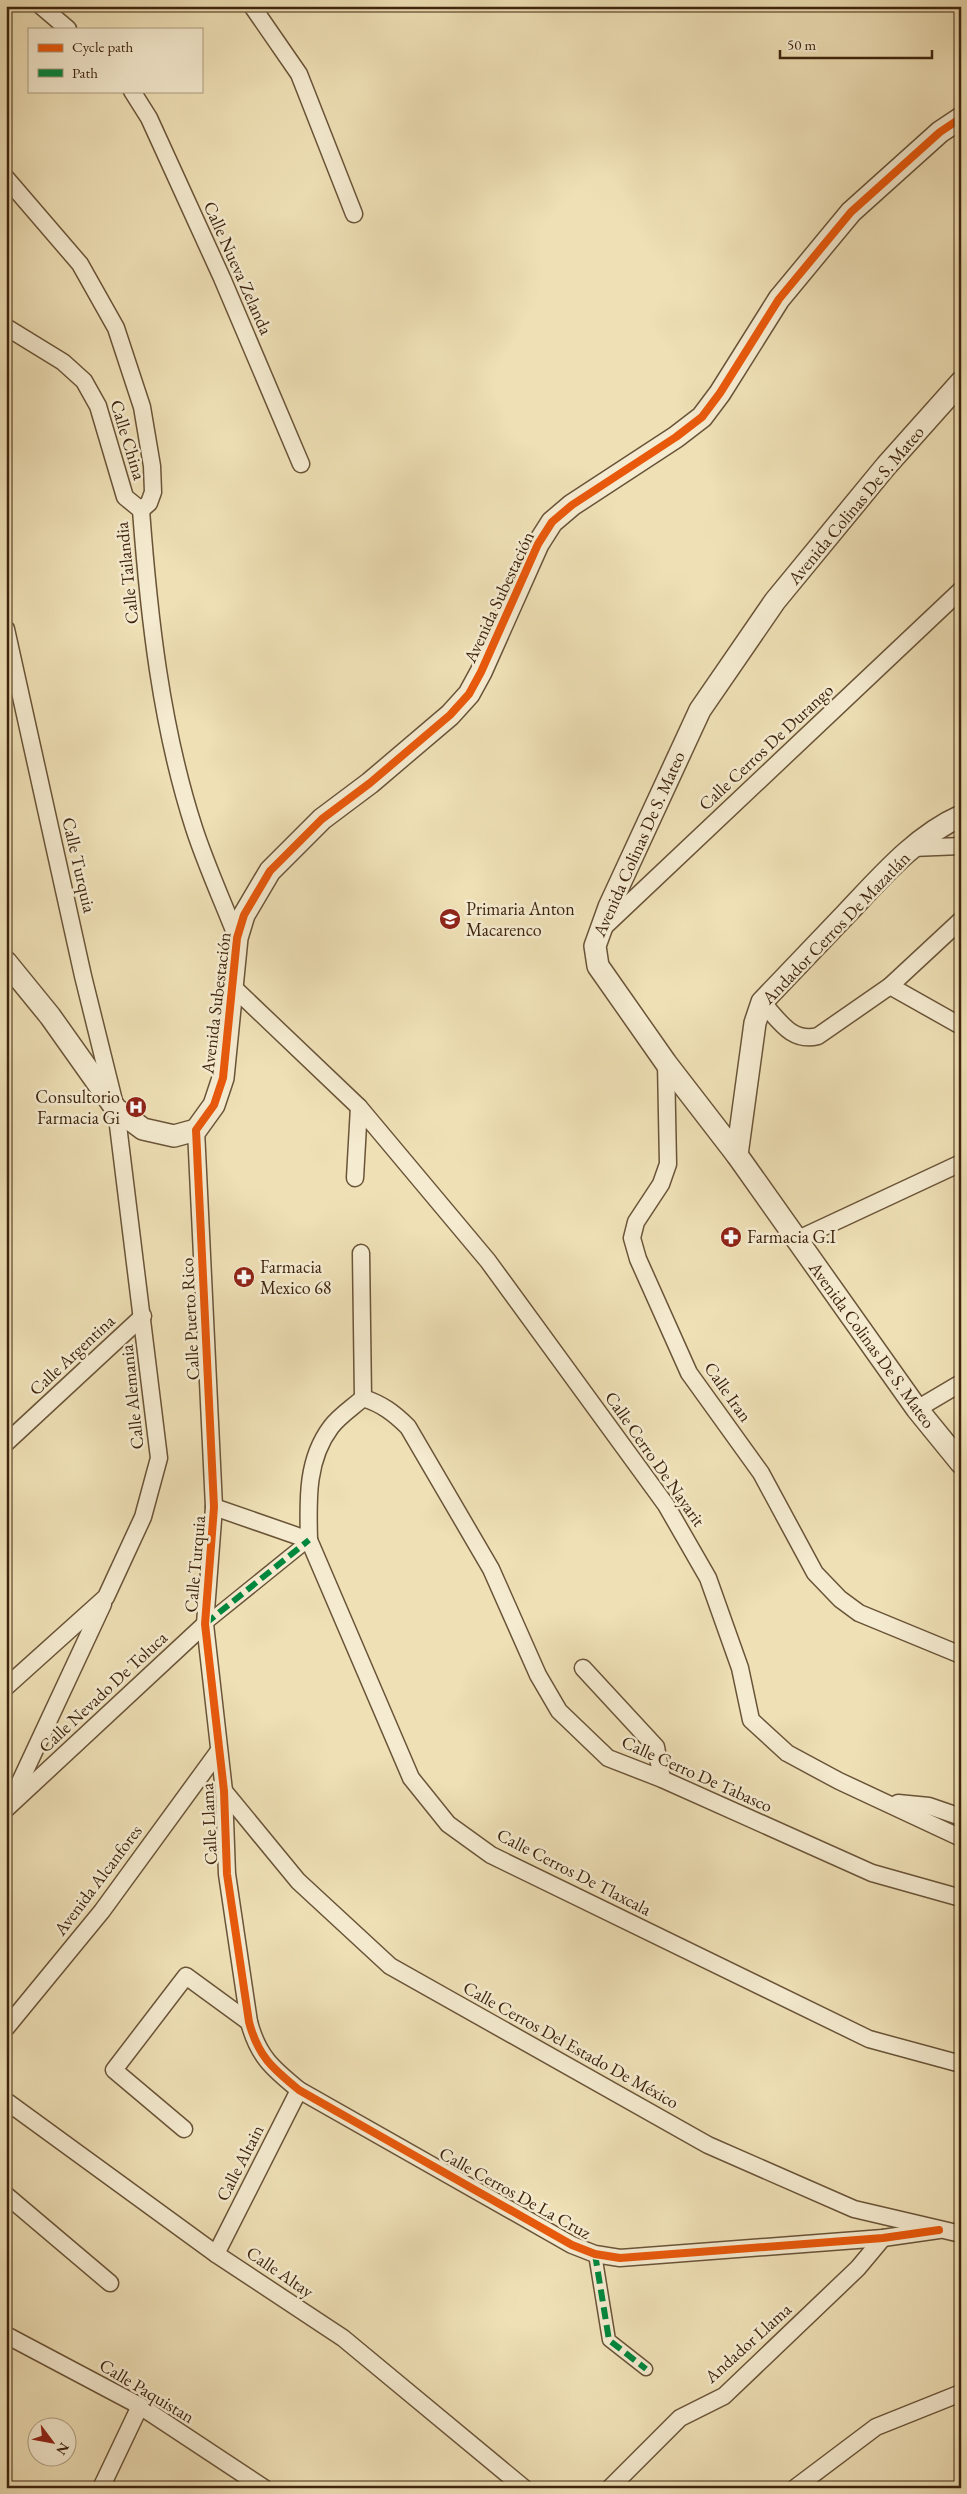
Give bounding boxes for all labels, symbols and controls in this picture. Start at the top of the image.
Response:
legend [28,28,202,92]
scale bar [780,28,932,60]
text: 50 m [787,35,816,54]
text: Cycle path [72,37,134,56]
text: Path [72,63,98,82]
street label: Calle Nueva Zelanda [199,198,278,339]
street label: Calle China [105,397,152,483]
street label: Avenida Colinas De S. Mateo [782,420,929,590]
street label: Calle Tailandia [110,520,143,625]
street label: Avenida Subestación [458,527,539,667]
street label: Calle Cerros De Durango [693,678,838,815]
street label: Avenida Colinas De S. Mateo [587,747,690,941]
street label: Calle Turquia [57,815,102,916]
street label: Andador Cerros De Mazatlán [756,846,915,1010]
place label: Primaria Anton Macarenco [466,897,575,941]
school or university icon: Primaria Anton Macarenco [438,907,462,931]
street label: Avenida Subestación [195,930,236,1076]
place label: Consultorio Farmacia Gi [35,1085,121,1129]
hospital icon: Consultorio Farmacia Gi [124,1095,148,1119]
pharmacy icon: Farmacia G.I [719,1225,743,1249]
place label: Farmacia G.I [747,1225,836,1248]
place label: Farmacia Mexico 68 [260,1255,332,1299]
street label: Avenida Colinas De S. Mateo [804,1256,941,1433]
street label: Calle Puerto Rico [175,1257,204,1381]
pharmacy icon: Farmacia Mexico 68 [232,1265,256,1289]
street label: Calle Argentina [24,1309,120,1400]
street label: Calle Alemania [114,1343,148,1451]
street label: Calle Iran [699,1357,758,1427]
street label: Calle Cerro De Nayarit [600,1387,711,1531]
street label: Calle Turquia [179,1514,210,1613]
street label: Calle Nevado De Toluca [33,1625,173,1757]
street label: Calle Cerro De Tabasco [618,1730,776,1817]
street label: Calle Llama [195,1781,222,1866]
street label: Avenida Alcanfores [48,1820,147,1941]
street label: Calle Cerros De Tlaxcala [493,1823,656,1921]
street label: Calle Cerros Del Estado De México [459,1976,683,2114]
street label: Calle Altain [211,2120,269,2205]
street label: Calle Cerros De La Cruz [435,2141,595,2244]
street label: Calle Altay [242,2241,319,2303]
street label: Andador Llama [699,2297,796,2388]
street label: Calle Paquistan [96,2353,199,2428]
north arrow [28,2416,78,2466]
text: N [52,2439,74,2459]

